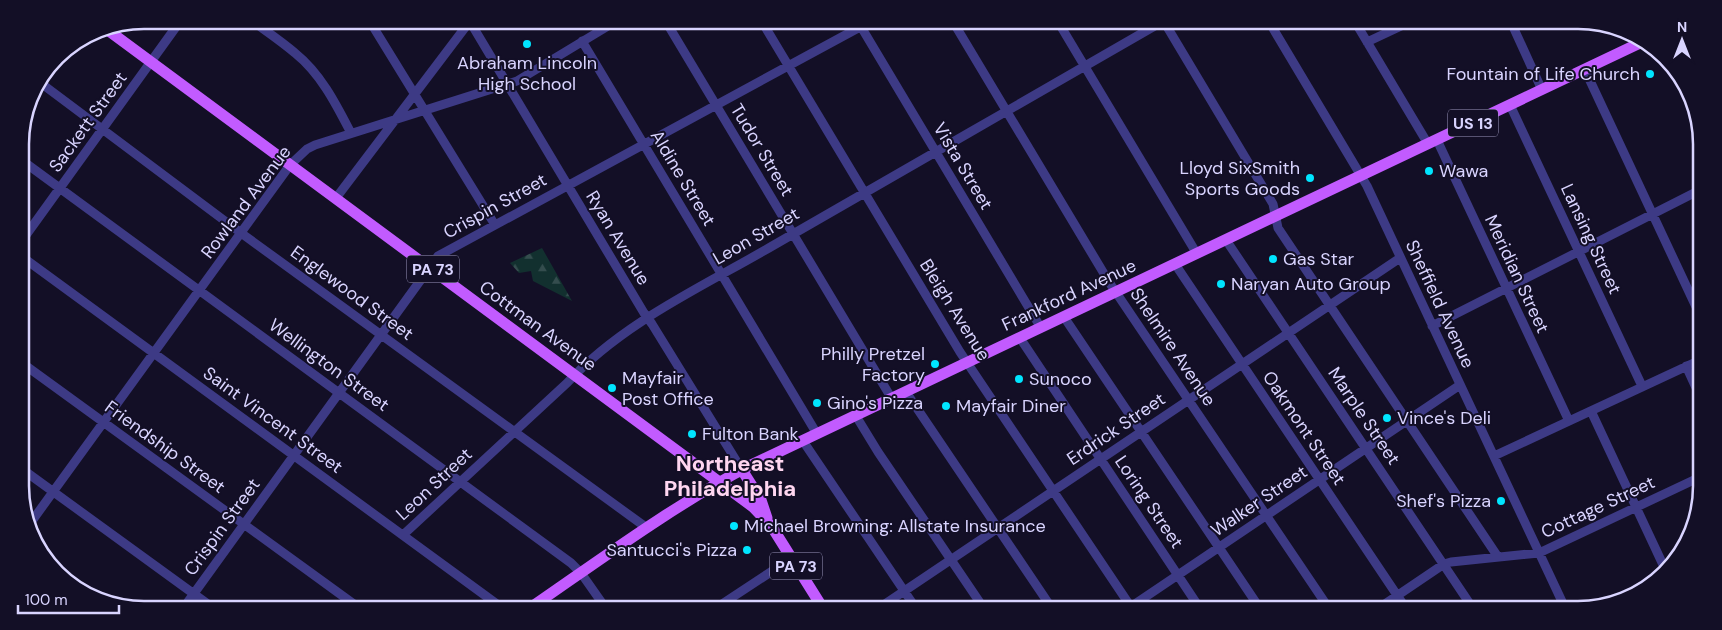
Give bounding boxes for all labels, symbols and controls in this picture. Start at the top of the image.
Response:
north arrow [1657,15,1707,65]
text: N [1677,18,1687,36]
marker: Abraham Lincoln High School [521,38,533,50]
place label: Abraham Lincoln High School [457,51,597,96]
place label: Fountain of Life Church [1446,62,1640,86]
street label: Sackett Street [43,67,133,177]
marker: Fountain of Life Church [1644,68,1656,80]
street label: Tudor Street [725,99,799,201]
road number: US 13 [1448,110,1498,136]
street label: Vista Street [928,118,998,214]
street label: Aldine Street [645,126,721,230]
street label: Rowland Avenue [196,141,296,263]
place label: Lloyd SixSmith Sports Goods [1179,156,1300,201]
place label: Wawa [1439,159,1488,183]
marker: Wawa [1423,165,1435,177]
street label: Crispin Street [439,168,551,244]
marker: Lloyd SixSmith Sports Goods [1304,172,1316,184]
street label: Lansing Street [1555,180,1627,298]
street label: Ryan Avenue [580,186,656,290]
street label: Leon Street [708,202,804,270]
street label: Meridian Street [1479,211,1555,337]
street label: Sheffield Avenue [1400,236,1480,372]
street label: Englewood Street [286,240,418,346]
place label: Gas Star [1283,247,1355,271]
street label: Frankford Avenue [998,253,1140,337]
marker: Gas Star [1267,253,1279,265]
road number: PA 73 [407,255,459,282]
street label: Bleigh Avenue [914,255,996,365]
place label: Naryan Auto Group [1231,272,1391,296]
street label: Cottman Avenue [475,275,601,377]
marker: Naryan Auto Group [1215,278,1227,290]
street label: Shelmire Avenue [1124,283,1222,411]
street label: Wellington Street [264,313,394,417]
place label: Philly Pretzel Factory [821,342,925,387]
marker: Philly Pretzel Factory [929,358,941,370]
street label: Saint Vincent Street [198,361,348,479]
street label: Marple Street [1322,362,1406,470]
place label: Mayfair Post Office [622,366,714,411]
street label: Oakmont Street [1257,366,1351,490]
place label: Sunoco [1029,367,1092,391]
marker: Sunoco [1013,373,1025,385]
marker: Mayfair Post Office [606,382,618,394]
street label: Erdrick Street [1062,387,1170,471]
place label: Gino's Pizza [827,391,923,415]
place label: Mayfair Diner [956,394,1066,418]
street label: Friendship Street [100,395,230,499]
marker: Gino's Pizza [811,397,823,409]
marker: Mayfair Diner [940,400,952,412]
place label: Vince's Deli [1397,406,1491,430]
marker: Vince's Deli [1381,412,1393,424]
place label: Fulton Bank [702,422,799,446]
marker: Fulton Bank [686,428,698,440]
street label: Leon Street [391,442,477,526]
district label: Northeast Philadelphia [664,449,796,503]
street label: Loring Street [1109,451,1189,553]
street label: Walker Street [1206,460,1312,542]
street label: Cottage Street [1537,470,1659,544]
street label: Crispin Street [179,474,265,580]
place label: Shef's Pizza [1396,489,1491,513]
marker: Shef's Pizza [1495,495,1507,507]
place label: Michael Browning: Allstate Insurance [744,514,1046,538]
marker: Michael Browning: Allstate Insurance [728,520,740,532]
place label: Santucci's Pizza [606,538,737,562]
marker: Santucci's Pizza [741,544,753,556]
road number: PA 73 [770,552,822,580]
scale bar [18,582,119,614]
text: 100 m [25,590,68,610]

